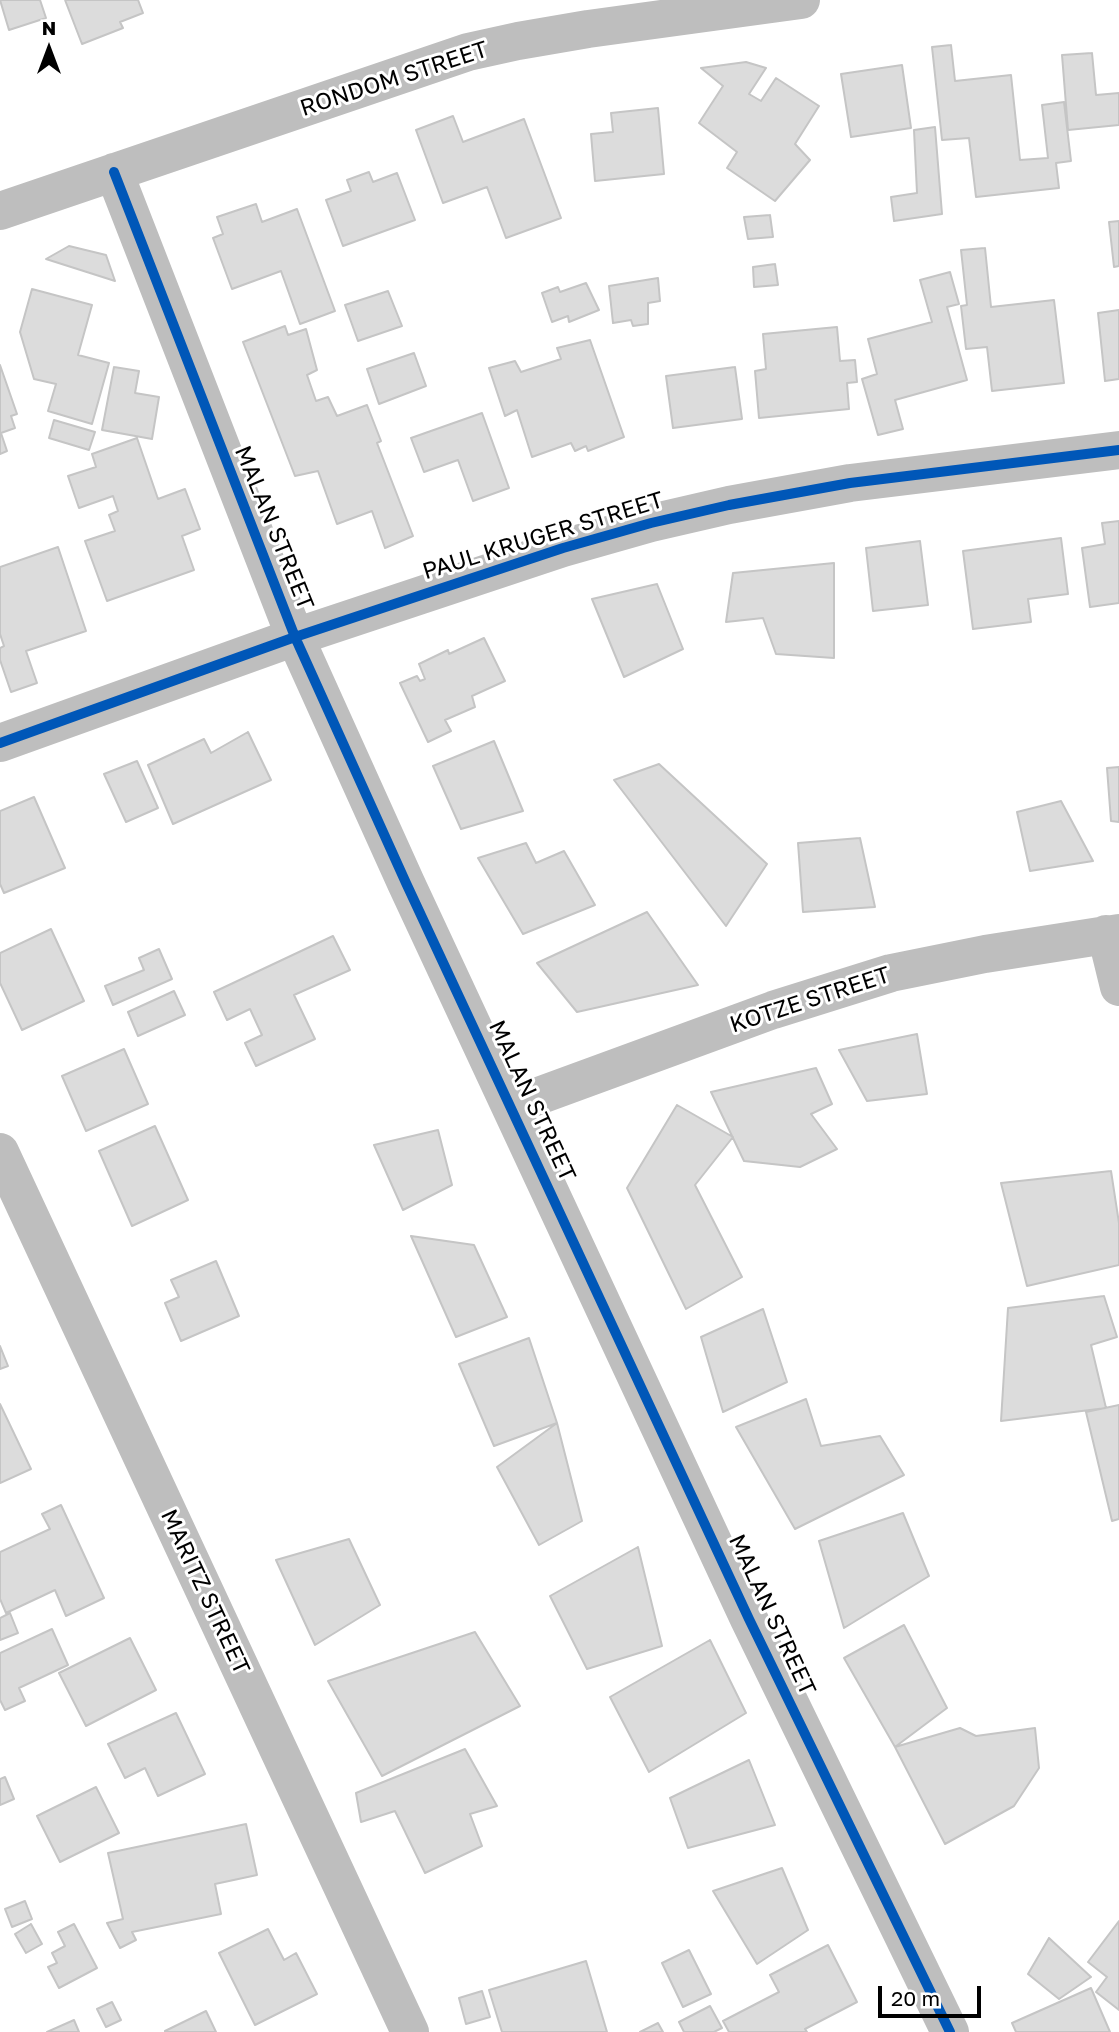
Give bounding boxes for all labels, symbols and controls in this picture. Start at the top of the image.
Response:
north arrow [14,14,84,84]
text: N [42,16,56,39]
street label: RONDOM STREET [297,36,491,122]
street label: MALAN STREET [229,442,319,614]
street label: PAUL KRUGER STREET [419,486,667,586]
street label: KOTZE STREET [726,961,894,1039]
street label: MALAN STREET [483,1016,581,1186]
street label: MARITZ STREET [155,1505,255,1679]
street label: MALAN STREET [723,1530,821,1700]
scale bar [881,1972,984,2016]
text: 20 m [891,1985,940,2011]

